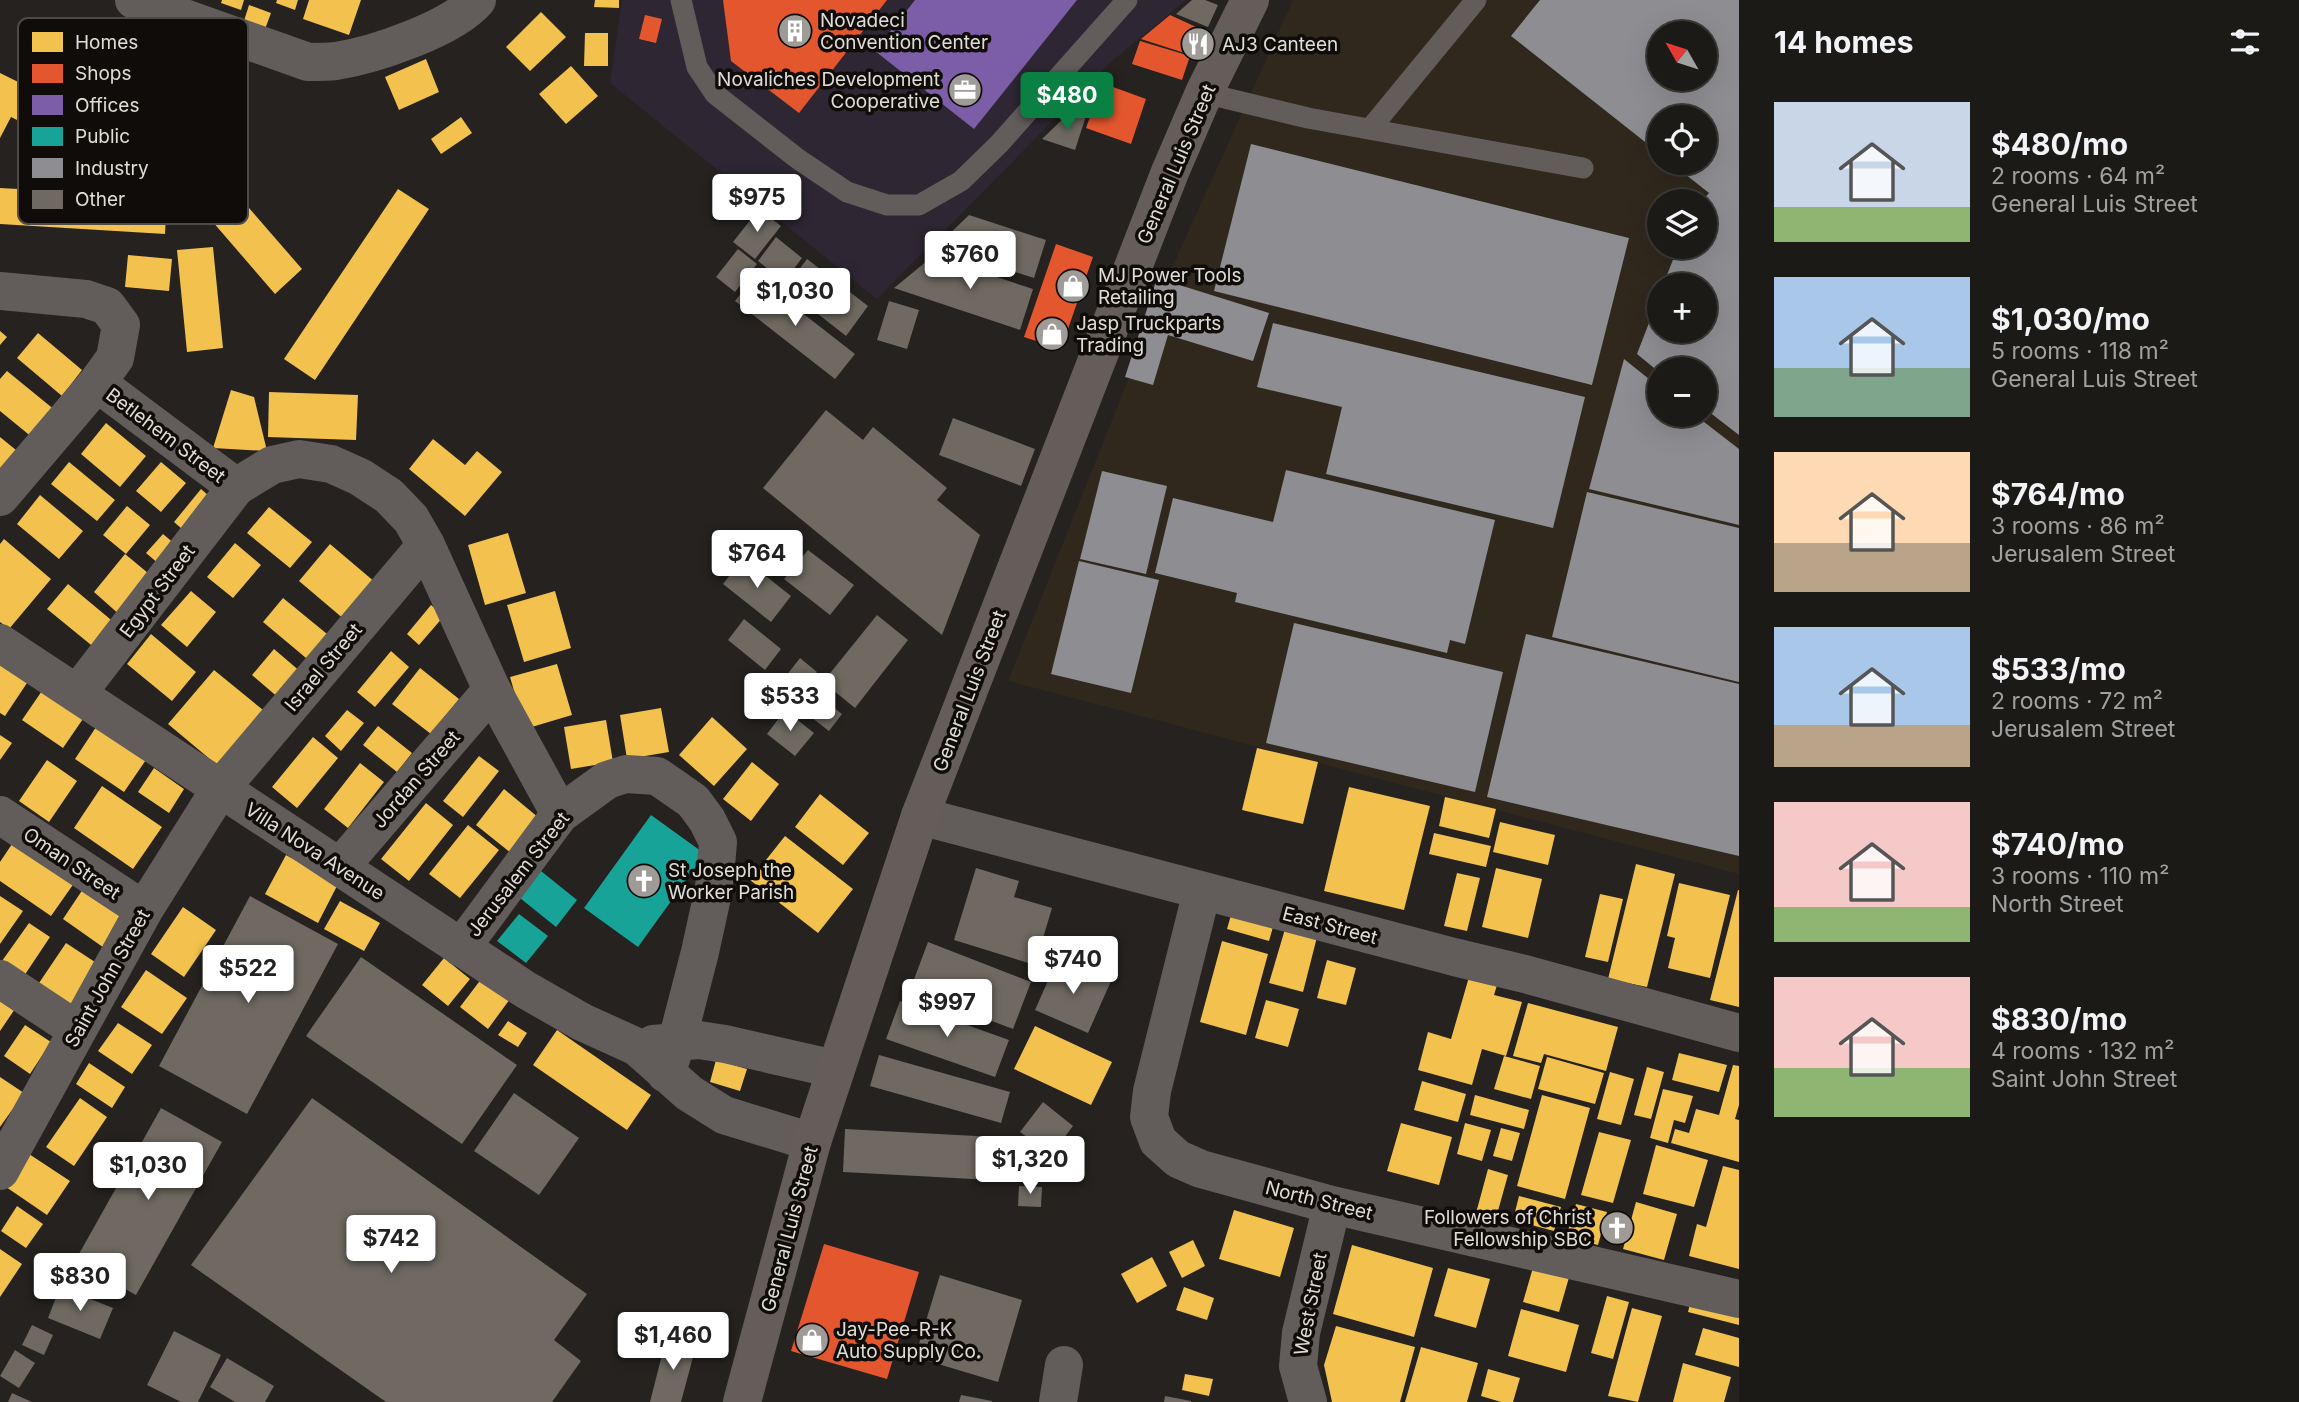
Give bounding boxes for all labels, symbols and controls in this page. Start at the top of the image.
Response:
place label: Novadeci Convention Center [820,9,988,54]
building icon: Novadeci Convention Center [776,12,814,50]
legend [18,18,248,224]
north arrow [1647,21,1717,91]
map controls [1647,21,1717,427]
icon: filters [2226,23,2264,61]
text: 14 homes [1774,24,1913,60]
restaurant icon: AJ3 Canteen [1179,25,1217,63]
text: Homes [75,31,138,54]
place label: AJ3 Canteen [1222,33,1338,56]
text: Shops [75,62,131,85]
place label: Novaliches Development Cooperative [717,68,940,113]
office icon: Novaliches Development Cooperative [946,71,984,109]
pin: $480 [1026,72,1108,132]
text: $480 [1036,81,1098,109]
street label: General Luis Street [1132,81,1220,247]
text: Offices [75,94,139,117]
button: locate [1647,105,1717,175]
text: Public [75,125,130,148]
text: $480/mo [1991,126,2128,162]
icon: home [1830,130,1914,214]
text: Industry [75,157,149,180]
text: 2 rooms · 64 m² [1991,162,2165,190]
pin: $975 [716,174,798,234]
text: $975 [728,183,786,211]
text: Other [75,188,125,211]
button: layers [1647,189,1717,259]
text: General Luis Street [1991,190,2198,218]
pin: $760 [929,232,1011,291]
text: $760 [941,240,999,268]
place label: MJ Power Tools Retailing [1098,264,1241,309]
shop icon: MJ Power Tools Retailing [1054,267,1092,305]
pin: $1,030 [738,268,852,328]
button: + [1647,273,1717,343]
text: $1,030 [756,277,834,305]
text: $1,030/mo [1991,301,2150,337]
icon: home [1830,305,1914,389]
place label: Jasp Truckparts Trading [1076,312,1221,357]
shop icon: Jasp Truckparts Trading [1033,315,1071,353]
text: 5 rooms · 118 m² [1991,337,2169,365]
button: − [1647,357,1717,427]
text: General Luis Street [1991,365,2198,393]
street label: Betlehem Street [102,383,230,488]
text: $764/mo [1991,476,2125,512]
icon: home [1830,480,1914,564]
text: 3 rooms · 86 m² [1991,512,2165,540]
pin: $764 [716,530,798,590]
text: $764 [728,539,786,567]
street label: Egypt Street [115,540,200,642]
text: Jerusalem Street [1991,540,2175,568]
street label: General Luis Street [928,607,1011,775]
street label: Israel Street [280,619,367,716]
text: $533/mo [1991,651,2126,687]
icon: home [1830,655,1914,739]
pin: $533 [749,674,831,733]
text: $533 [760,682,820,710]
text: 2 rooms · 72 m² [1991,687,2163,715]
text: Jerusalem Street [1991,715,2175,743]
street label: Jordan Street [368,726,465,833]
street label: Villa Nova Avenue [241,798,389,905]
street label: Jerusalem Street [462,807,574,941]
street label: Oman Street [19,823,125,904]
text: $740/mo [1991,826,2124,862]
icon: home [1830,830,1914,914]
place label: St Joseph the Worker Parish [668,859,794,904]
church icon: St Joseph the Worker Parish [625,862,663,900]
text: 3 rooms · 110 m² [1991,862,2169,890]
text: North Street [1991,890,2124,918]
street label: East Street [1280,902,1380,949]
street label: Saint John Street [60,905,155,1051]
pin: $740 [1032,936,1114,996]
text: $740 [1044,945,1102,973]
pin: $522 [207,946,289,1005]
text: $522 [219,954,277,982]
pin: $997 [906,979,988,1039]
text: $997 [918,988,976,1016]
text: $830/mo [1991,1001,2127,1037]
icon: home [1830,1005,1914,1089]
text: 4 rooms · 132 m² [1991,1037,2174,1065]
text: Saint John Street [1991,1065,2177,1093]
pin: $1,320 [973,1136,1087,1196]
pin: $1,030 [91,1142,205,1202]
street label: General Luis Street [756,1144,823,1315]
text: $1,320 [992,1145,1068,1173]
text: $1,030 [109,1151,187,1179]
street label: North Street [1263,1176,1375,1225]
place label: Followers of Christ Fellowship SBC [1424,1206,1592,1251]
church icon: Followers of Christ Fellowship SBC [1598,1209,1636,1247]
pin: $742 [350,1216,432,1275]
text: $742 [362,1224,420,1252]
street label: West Street [1289,1251,1332,1357]
pin: $830 [39,1254,121,1313]
text: $830 [50,1262,110,1290]
pin: $1,460 [616,1312,730,1372]
place label: Jay-Pee-R-K Auto Supply Co. [836,1318,981,1363]
text: $1,460 [634,1321,712,1349]
shop icon: Jay-Pee-R-K Auto Supply Co. [793,1321,831,1359]

